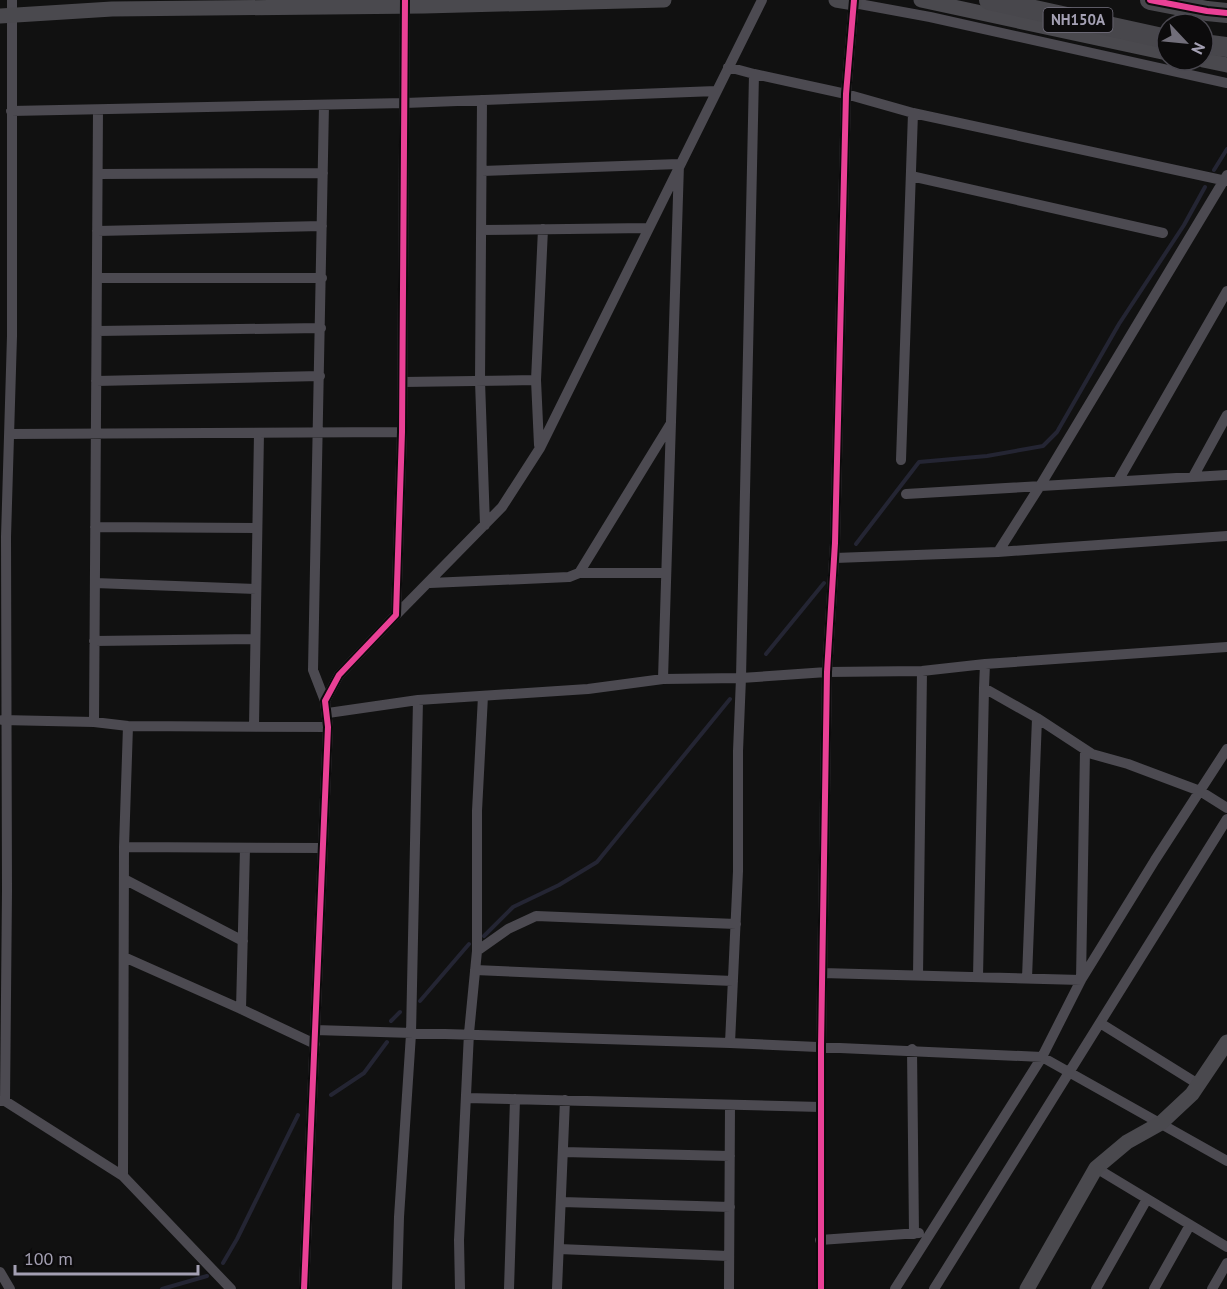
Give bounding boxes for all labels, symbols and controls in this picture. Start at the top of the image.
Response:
road number: NH150A [1044,8,1112,32]
north arrow [1155,12,1215,72]
text: N [1187,39,1210,58]
scale bar [15,1238,198,1276]
text: 100 m [24,1247,73,1270]

